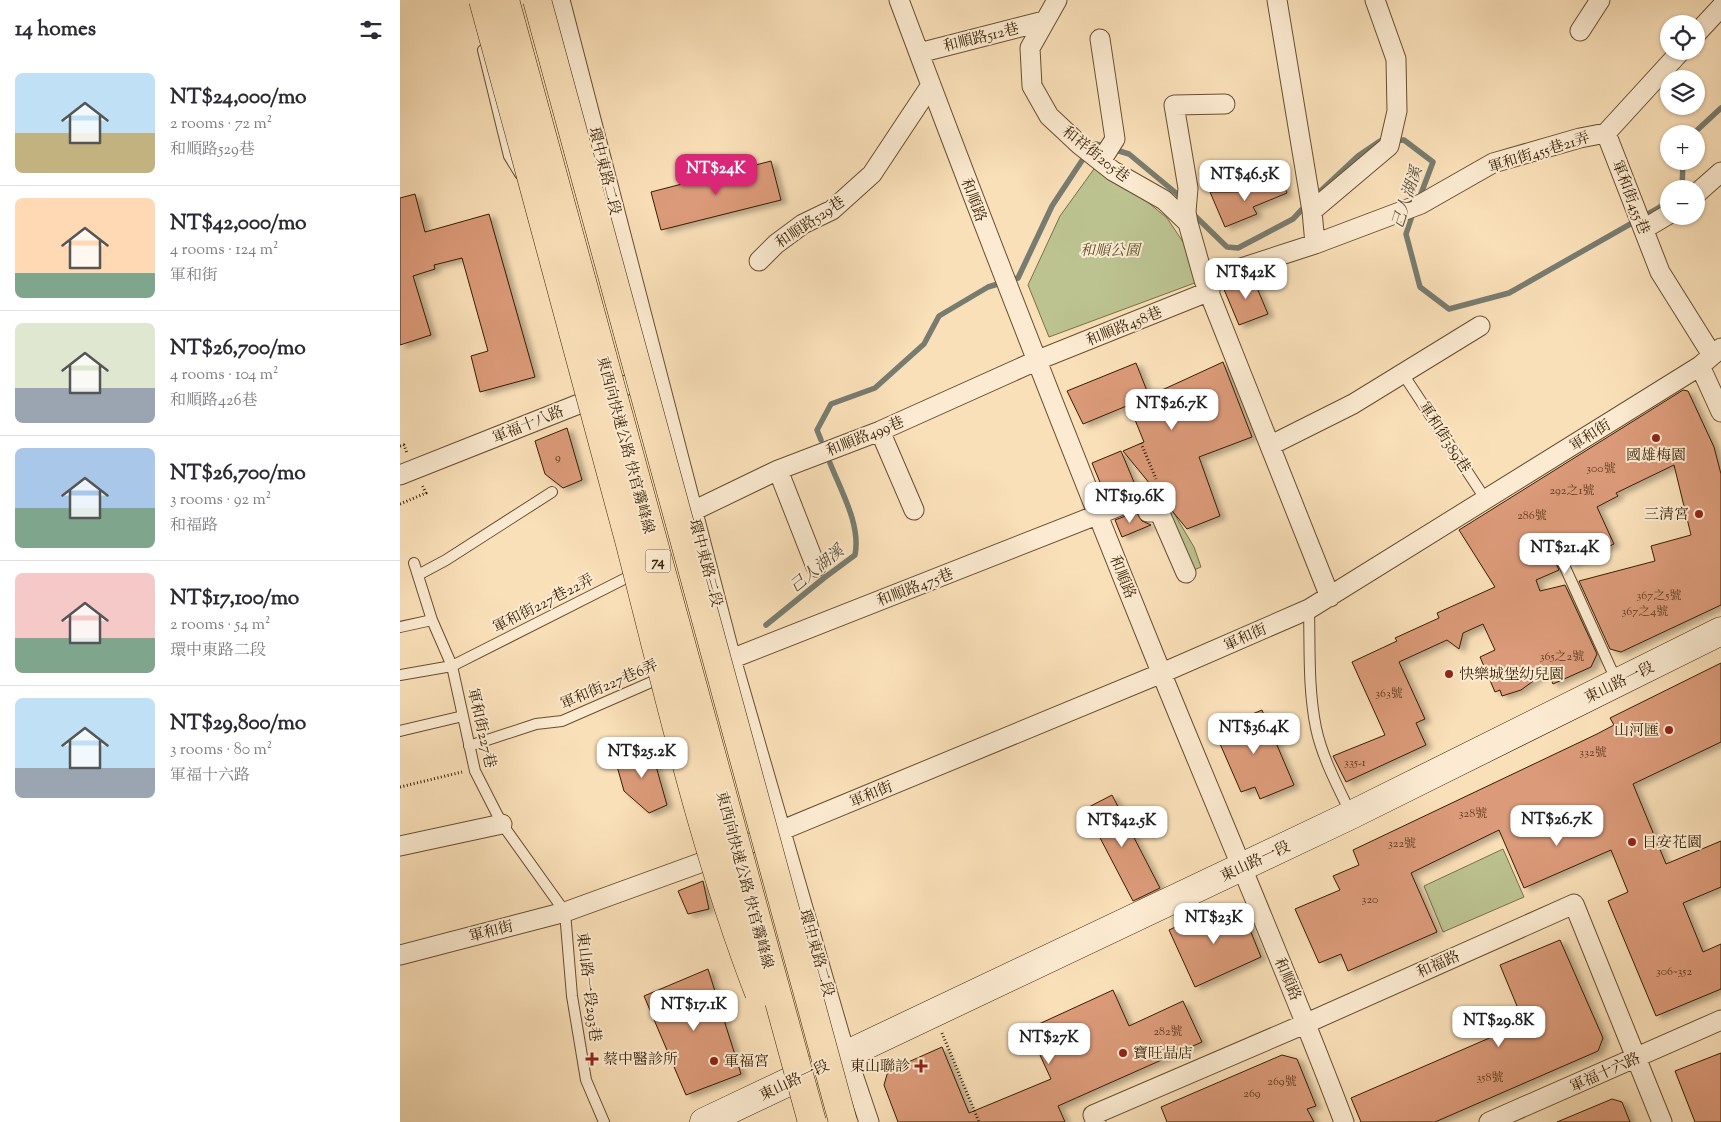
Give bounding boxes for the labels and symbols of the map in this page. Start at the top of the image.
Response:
street label: 和順路512巷 [941,19,1021,58]
street label: 和祥街205巷 [1057,122,1133,188]
street label: 環中東路二段 [582,125,625,218]
street label: 軍和街455巷21弄 [1486,128,1593,179]
pin: NT$24K [675,154,757,196]
street label: 軍和街455巷 [1606,157,1653,238]
pin: NT$46.5K [1193,160,1297,202]
water label: 己人湖溪 [1388,162,1430,232]
street label: 和順路 [955,176,990,225]
street label: 和順路529巷 [772,192,850,254]
park label: 和順公園 [1080,241,1142,262]
pin: NT$42K [1205,258,1287,300]
street label: 和順路458巷 [1083,303,1166,352]
street label: 東西向快速公路 快官霧峰線 [591,354,658,537]
pin: NT$26.7K [1120,388,1224,431]
street label: 軍和街389巷 [1413,398,1475,477]
street label: 軍福十八路 [490,402,567,449]
street label: 和順路499巷 [824,412,908,462]
street label: 軍和街 [1566,415,1615,457]
marker: 國雄梅園 [1650,432,1662,444]
place label: 國雄梅園 [1626,446,1686,467]
house number: 9 [555,449,561,467]
house number: 300號 [1586,460,1616,478]
pin: NT$19.6K [1078,482,1182,524]
house number: 292之1號 [1549,482,1595,500]
place label: 三清宮 [1644,505,1689,526]
house number: 286號 [1517,507,1547,525]
marker: 三清宮 [1693,508,1705,520]
street label: 環中東路二段 [683,517,726,610]
pin: NT$21.4K [1513,532,1617,575]
water label: 己人湖溪 [785,540,851,599]
road number: 74 [646,550,670,572]
street label: 和順路 [1103,553,1140,602]
street label: 和順路475巷 [874,564,957,613]
street label: 軍和街227巷22弄 [490,570,598,639]
house number: 367之5號 [1637,587,1681,605]
house number: 367之4號 [1622,603,1668,621]
street label: 軍和街 [1221,620,1270,657]
house number: 365之2號 [1540,648,1584,666]
street label: 軍和街227巷6弄 [558,655,662,715]
street label: 東山路一段 [1581,657,1658,709]
place label: 快樂城堡幼兒園 [1459,665,1564,686]
marker: 快樂城堡幼兒園 [1443,668,1455,680]
house number: 363號 [1375,685,1403,703]
street label: 軍和街227巷 [461,686,500,770]
pin: NT$36.4K [1202,712,1306,755]
place label: 山河匯 [1614,721,1659,742]
marker: 山河匯 [1663,724,1675,736]
pin: NT$25.2K [590,736,694,779]
house number: 332號 [1579,744,1607,762]
house number: 335-1 [1344,754,1366,772]
street label: 軍和街 [847,777,896,814]
street label: 東西向快速公路 快官霧峰線 [710,789,777,972]
pin: NT$26.7K [1505,804,1609,847]
house number: 328號 [1459,805,1487,823]
pin: NT$42.5K [1070,806,1174,848]
place label: 日安花園 [1642,833,1702,854]
house number: 322號 [1388,835,1416,853]
marker: 日安花園 [1626,836,1638,848]
street label: 東山路一段 [1217,837,1294,888]
house number: 320 [1362,891,1378,909]
pin: NT$23K [1173,902,1255,945]
street label: 環中東路二段 [793,907,838,1000]
street label: 軍和街 [467,917,516,948]
street label: 東山路一段293巷 [570,931,605,1043]
street label: 和福路 [1414,947,1463,984]
street label: 和順路 [1268,955,1305,1004]
house number: 306~352 [1656,963,1692,981]
pin: NT$17.1K [642,990,746,1032]
pin: NT$29.8K [1447,1006,1551,1048]
pin: NT$27K [1008,1022,1090,1065]
house number: 282號 [1153,1023,1183,1041]
place label: 寶旺晶店 [1133,1044,1193,1065]
marker: 寶旺晶店 [1117,1047,1129,1059]
street label: 軍福十六路 [1567,1049,1644,1098]
place label: 蔡中醫診所 [603,1050,678,1071]
marker: 蔡中醫診所 [585,1052,599,1066]
place label: 軍福宮 [724,1052,769,1073]
marker: 軍福宮 [708,1055,720,1067]
street label: 東山路一段 [756,1056,833,1107]
place label: 東山聯診 [850,1057,910,1078]
marker: 東山聯診 [914,1059,928,1073]
house number: 358號 [1477,1069,1503,1087]
house number: 269號 [1267,1073,1297,1091]
house number: 269 [1243,1085,1261,1103]

